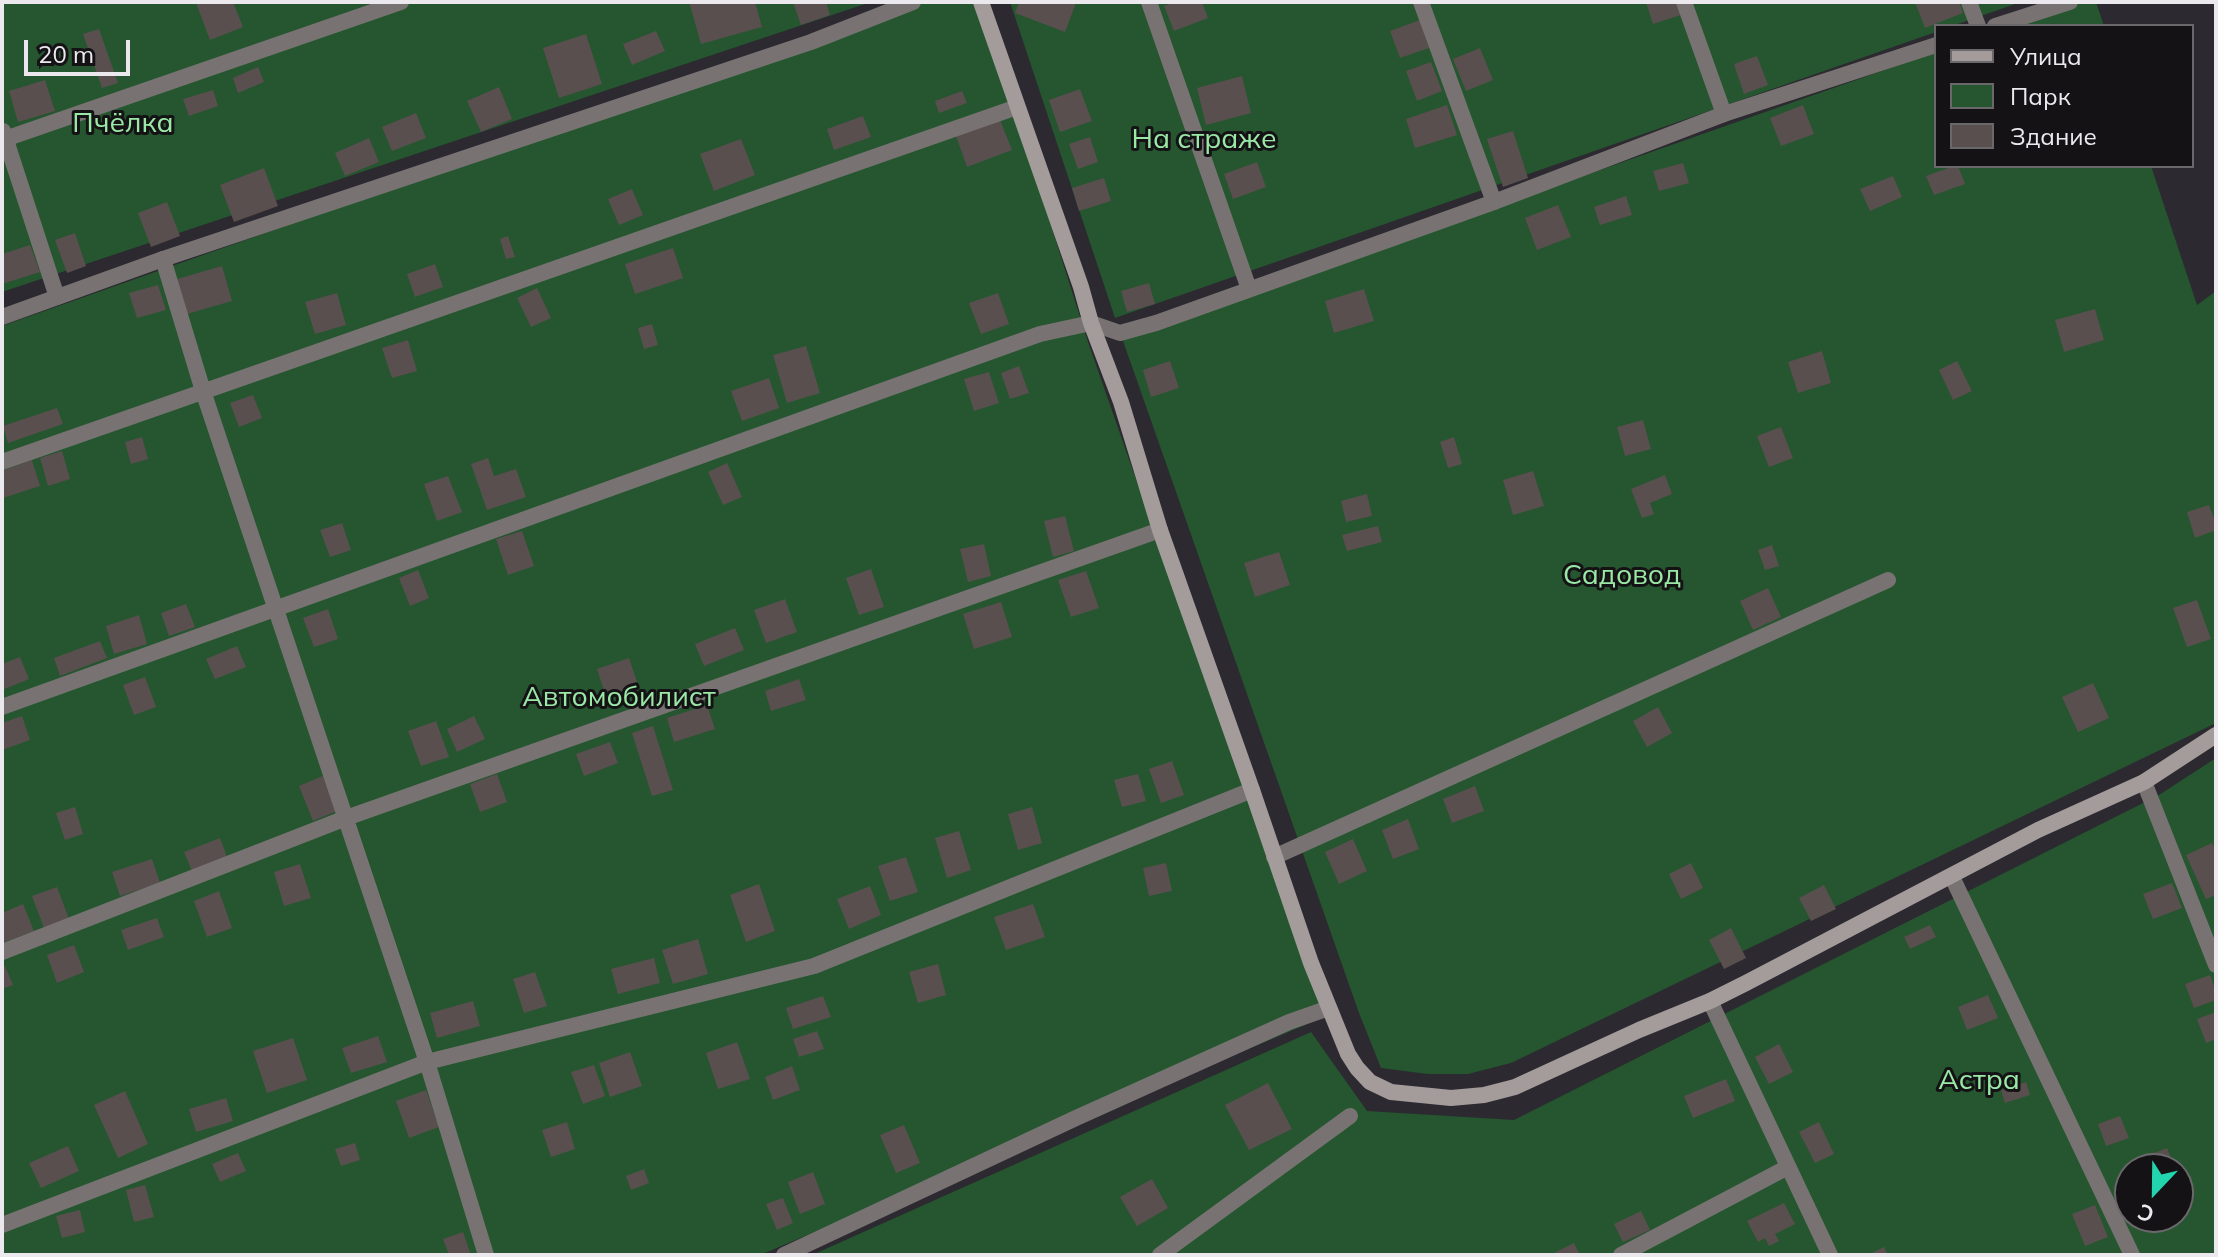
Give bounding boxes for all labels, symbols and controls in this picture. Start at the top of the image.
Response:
scale bar [28,24,134,74]
legend [1934,24,2194,168]
text: 20 m [38,39,94,69]
text: Улица [2010,41,2082,71]
text: Парк [2010,81,2071,111]
park label: Пчёлка [72,107,174,141]
text: Здание [2010,121,2097,151]
park label: На страже [1131,123,1277,157]
park label: Садовод [1563,559,1681,593]
park label: Автомобилист [522,681,716,715]
park label: Астра [1938,1064,2020,1098]
north arrow [2114,1153,2194,1233]
text: С [2134,1198,2158,1229]

